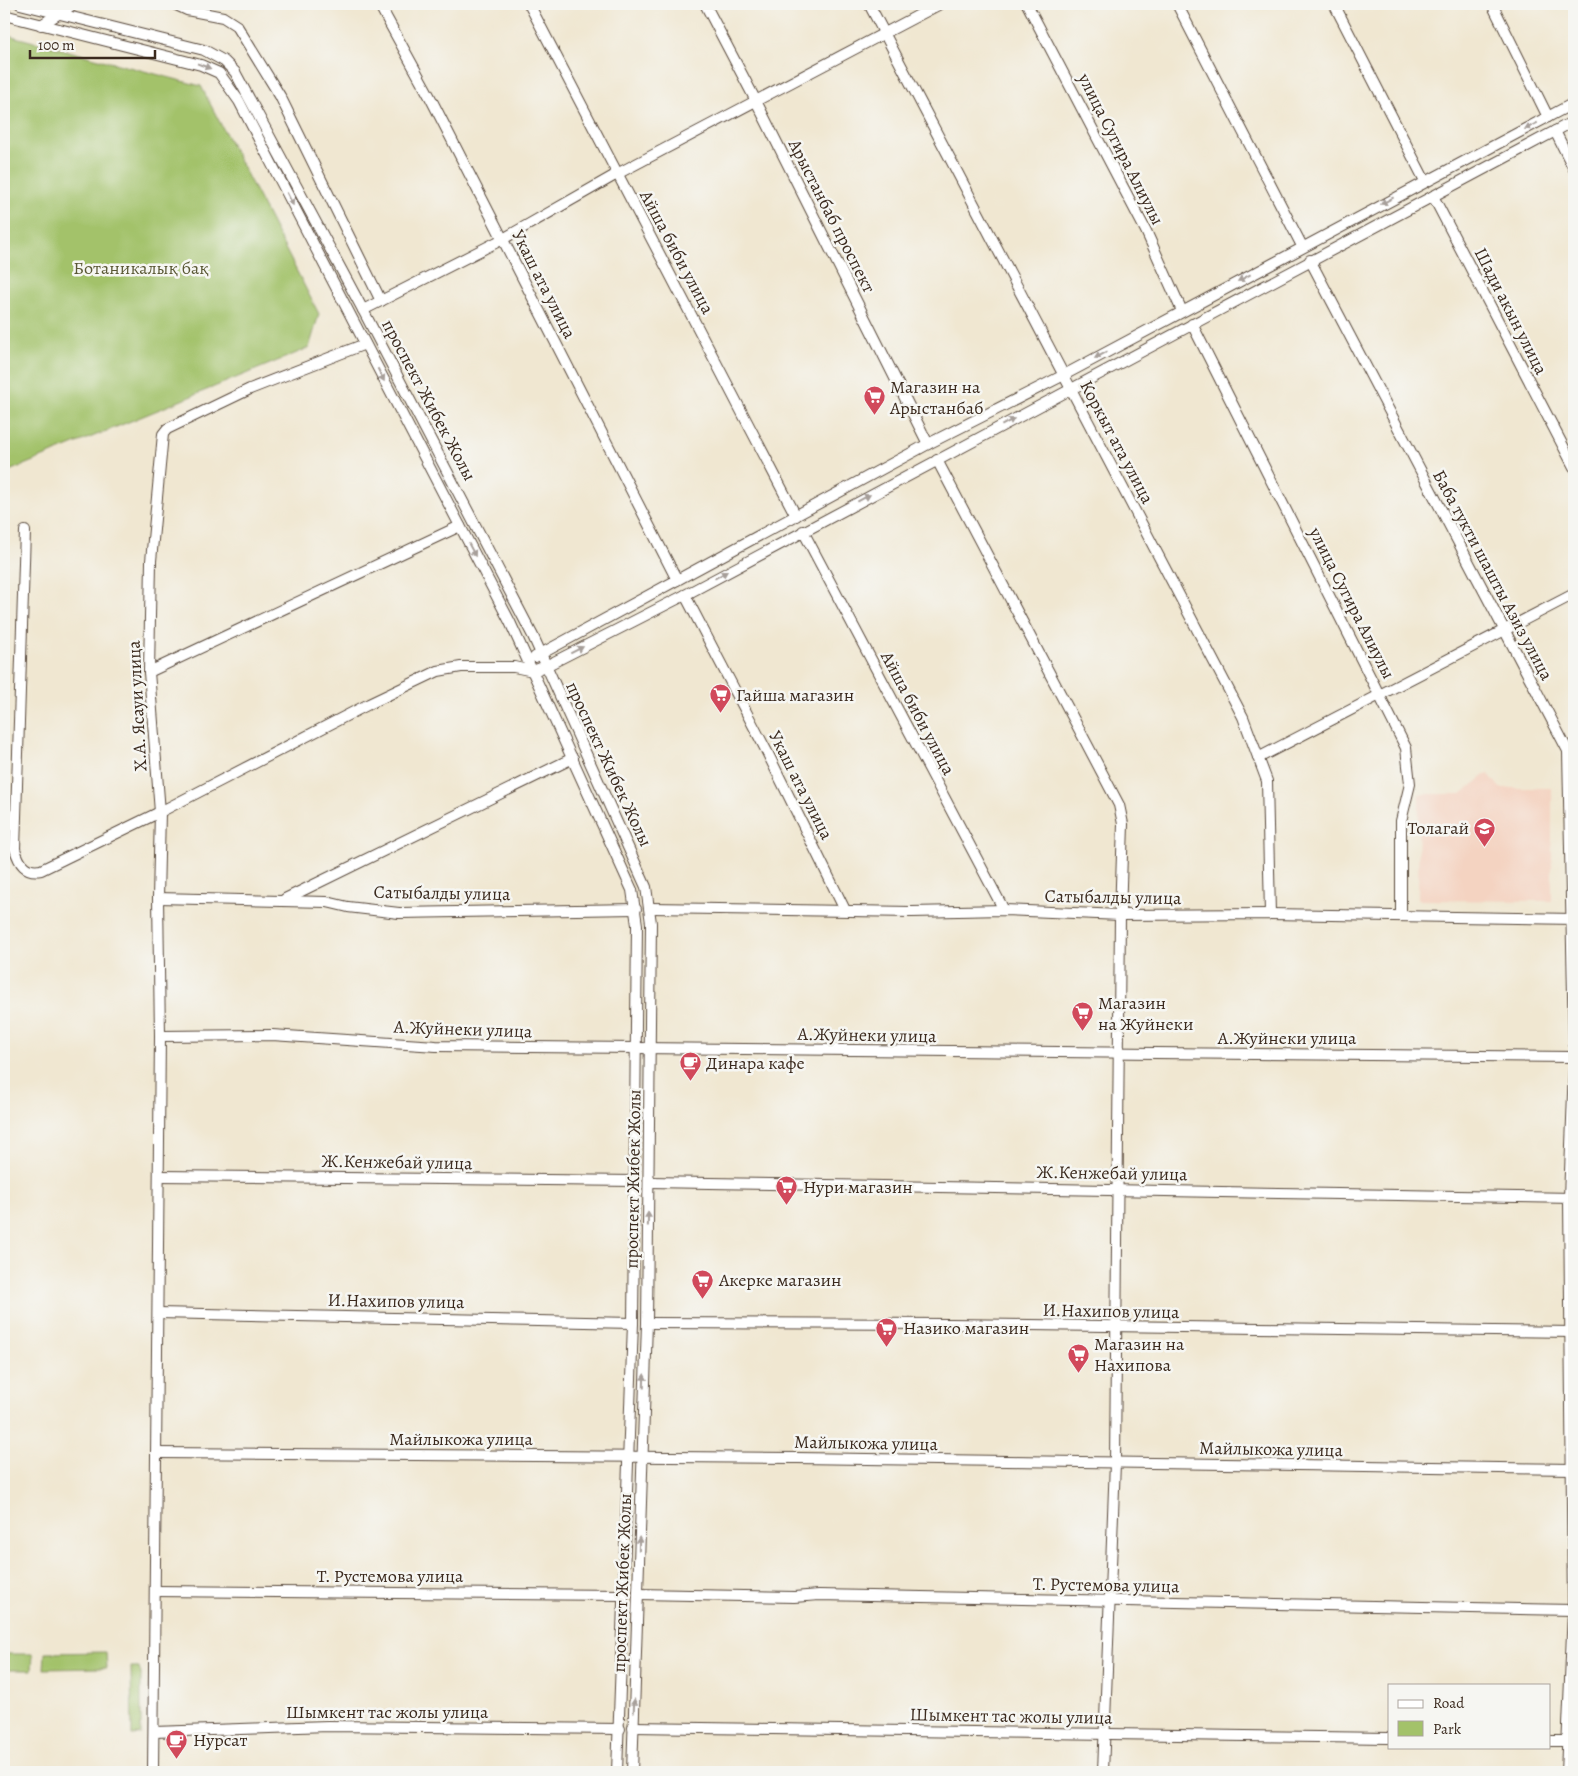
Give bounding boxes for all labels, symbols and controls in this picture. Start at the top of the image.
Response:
scale bar [30,28,155,60]
text: 100 m [38,35,75,55]
one-way arrow [196,63,211,70]
street label: улица Сугира Алиулы [1072,68,1170,229]
one-way arrow [1524,122,1538,130]
street label: Арыстанбаб проспект [782,134,881,297]
street label: Айша биби улица [634,185,720,319]
one-way arrow [286,192,294,207]
one-way arrow [1380,197,1394,205]
street label: Укаш ата улица [506,225,582,343]
street label: Шади акын улица [1469,243,1554,379]
park label: Ботаникалық бақ [73,256,209,280]
one-way arrow [1236,274,1251,282]
street label: проспект Жибек Жолы [376,315,482,485]
one-way arrow [1093,351,1108,359]
one-way arrow [377,368,385,382]
place label: Магазин на Арыстанбаб [889,375,983,420]
street label: Коркыт ата улица [1074,376,1160,509]
supermarket icon: Магазин на Арыстанбаб [862,385,886,416]
one-way arrow [1001,418,1015,426]
street label: Баба тукти шашты Азиз улица [1427,466,1559,685]
one-way arrow [857,494,872,502]
street label: улица Сугира Алиулы [1303,522,1401,683]
one-way arrow [468,543,476,557]
one-way arrow [714,571,729,579]
street label: Х.А. Ясауи улица [122,639,152,772]
one-way arrow [570,646,584,654]
street label: Айша биби улица [875,646,961,780]
street label: проспект Жибек Жолы [560,678,658,850]
supermarket icon: Гайша магазин [708,683,732,714]
place label: Гайша магазин [736,683,854,707]
street label: Укаш ата улица [763,726,839,844]
place label: Толагай [1408,816,1469,840]
school or university icon: Толагай [1473,816,1497,847]
street label: Сатыбалды улица [373,880,511,906]
street label: Сатыбалды улица [1044,884,1182,910]
place label: Магазин на Жуйнеки [1098,991,1194,1036]
supermarket icon: Магазин на Жуйнеки [1070,1001,1094,1032]
street label: А.Жуйнеки улица [392,1015,533,1043]
street label: А.Жуйнеки улица [796,1022,937,1048]
street label: А.Жуйнеки улица [1217,1026,1357,1050]
cafe icon: Динара кафе [678,1051,702,1082]
place label: Динара кафе [706,1051,805,1075]
street label: проспект Жибек Жолы [619,1089,647,1269]
street label: Ж.Кенжебай улица [321,1149,473,1175]
street label: Ж.Кенжебай улица [1036,1160,1188,1186]
supermarket icon: Нури магазин [775,1175,799,1206]
place label: Нури магазин [803,1175,913,1199]
one-way arrow [644,1211,652,1227]
supermarket icon: Акерке магазин [691,1268,715,1299]
place label: Акерке магазин [718,1268,841,1292]
street label: И.Нахипов улица [327,1288,465,1314]
street label: И.Нахипов улица [1042,1298,1180,1324]
supermarket icon: Назико магазин [875,1316,899,1347]
place label: Назико магазин [903,1316,1029,1340]
place label: Магазин на Нахипова [1094,1332,1185,1377]
supermarket icon: Магазин на Нахипова [1066,1342,1090,1373]
one-way arrow [640,1373,648,1389]
street label: Майлыкожа улица [389,1427,533,1451]
street label: Майлыкожа улица [794,1430,939,1456]
street label: Майлыкожа улица [1199,1436,1344,1462]
street label: проспект Жибек Жолы [607,1493,637,1673]
one-way arrow [635,1535,643,1551]
street label: Т. Рустемова улица [317,1564,464,1588]
street label: Т. Рустемова улица [1033,1572,1180,1598]
legend [1388,1684,1550,1748]
text: Road [1433,1693,1465,1713]
one-way arrow [631,1698,639,1714]
street label: Шымкент тас жолы улица [286,1700,489,1724]
street label: Шымкент тас жолы улица [909,1702,1113,1730]
text: Park [1433,1719,1462,1739]
cafe icon: Нурсат [165,1728,189,1759]
place label: Нурсат [193,1728,248,1752]

